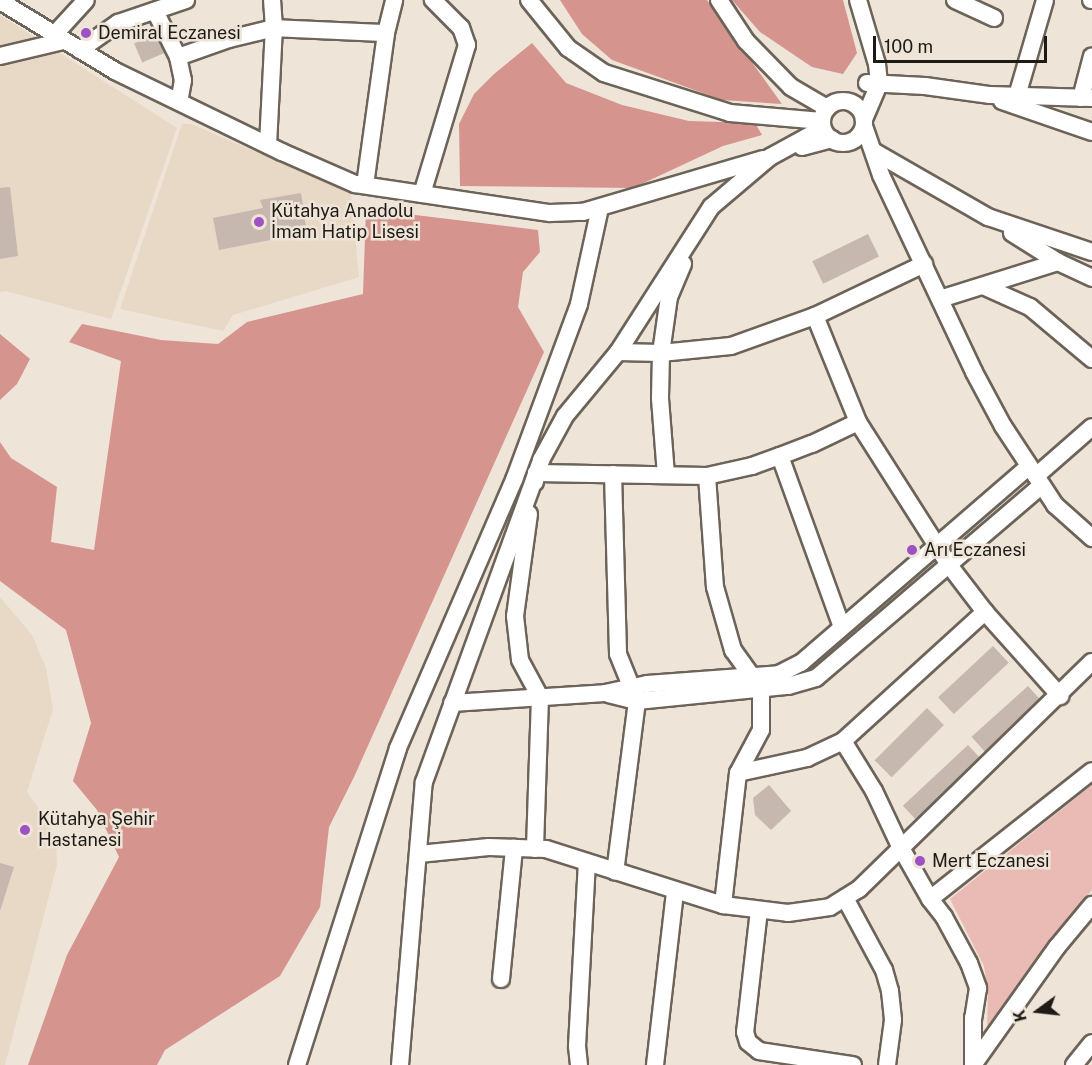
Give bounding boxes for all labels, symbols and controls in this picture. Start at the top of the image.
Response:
place label: Demiral Eczanesi [98,22,241,44]
scale bar [876,24,1050,62]
marker: Demiral Eczanesi [79,26,93,40]
text: 100 m [884,36,933,57]
place label: Kütahya Anadolu İmam Hatip Lisesi [271,201,419,244]
marker: Kütahya Anadolu İmam Hatip Lisesi [252,215,266,229]
place label: Arı Eczanesi [924,539,1026,561]
marker: Arı Eczanesi [905,543,919,557]
place label: Kütahya Şehir Hastanesi [38,809,155,852]
marker: Kütahya Şehir Hastanesi [16,821,34,839]
place label: Mert Eczanesi [932,850,1050,872]
marker: Mert Eczanesi [913,854,927,868]
north arrow [1008,981,1068,1041]
text: K [1009,1008,1031,1024]

